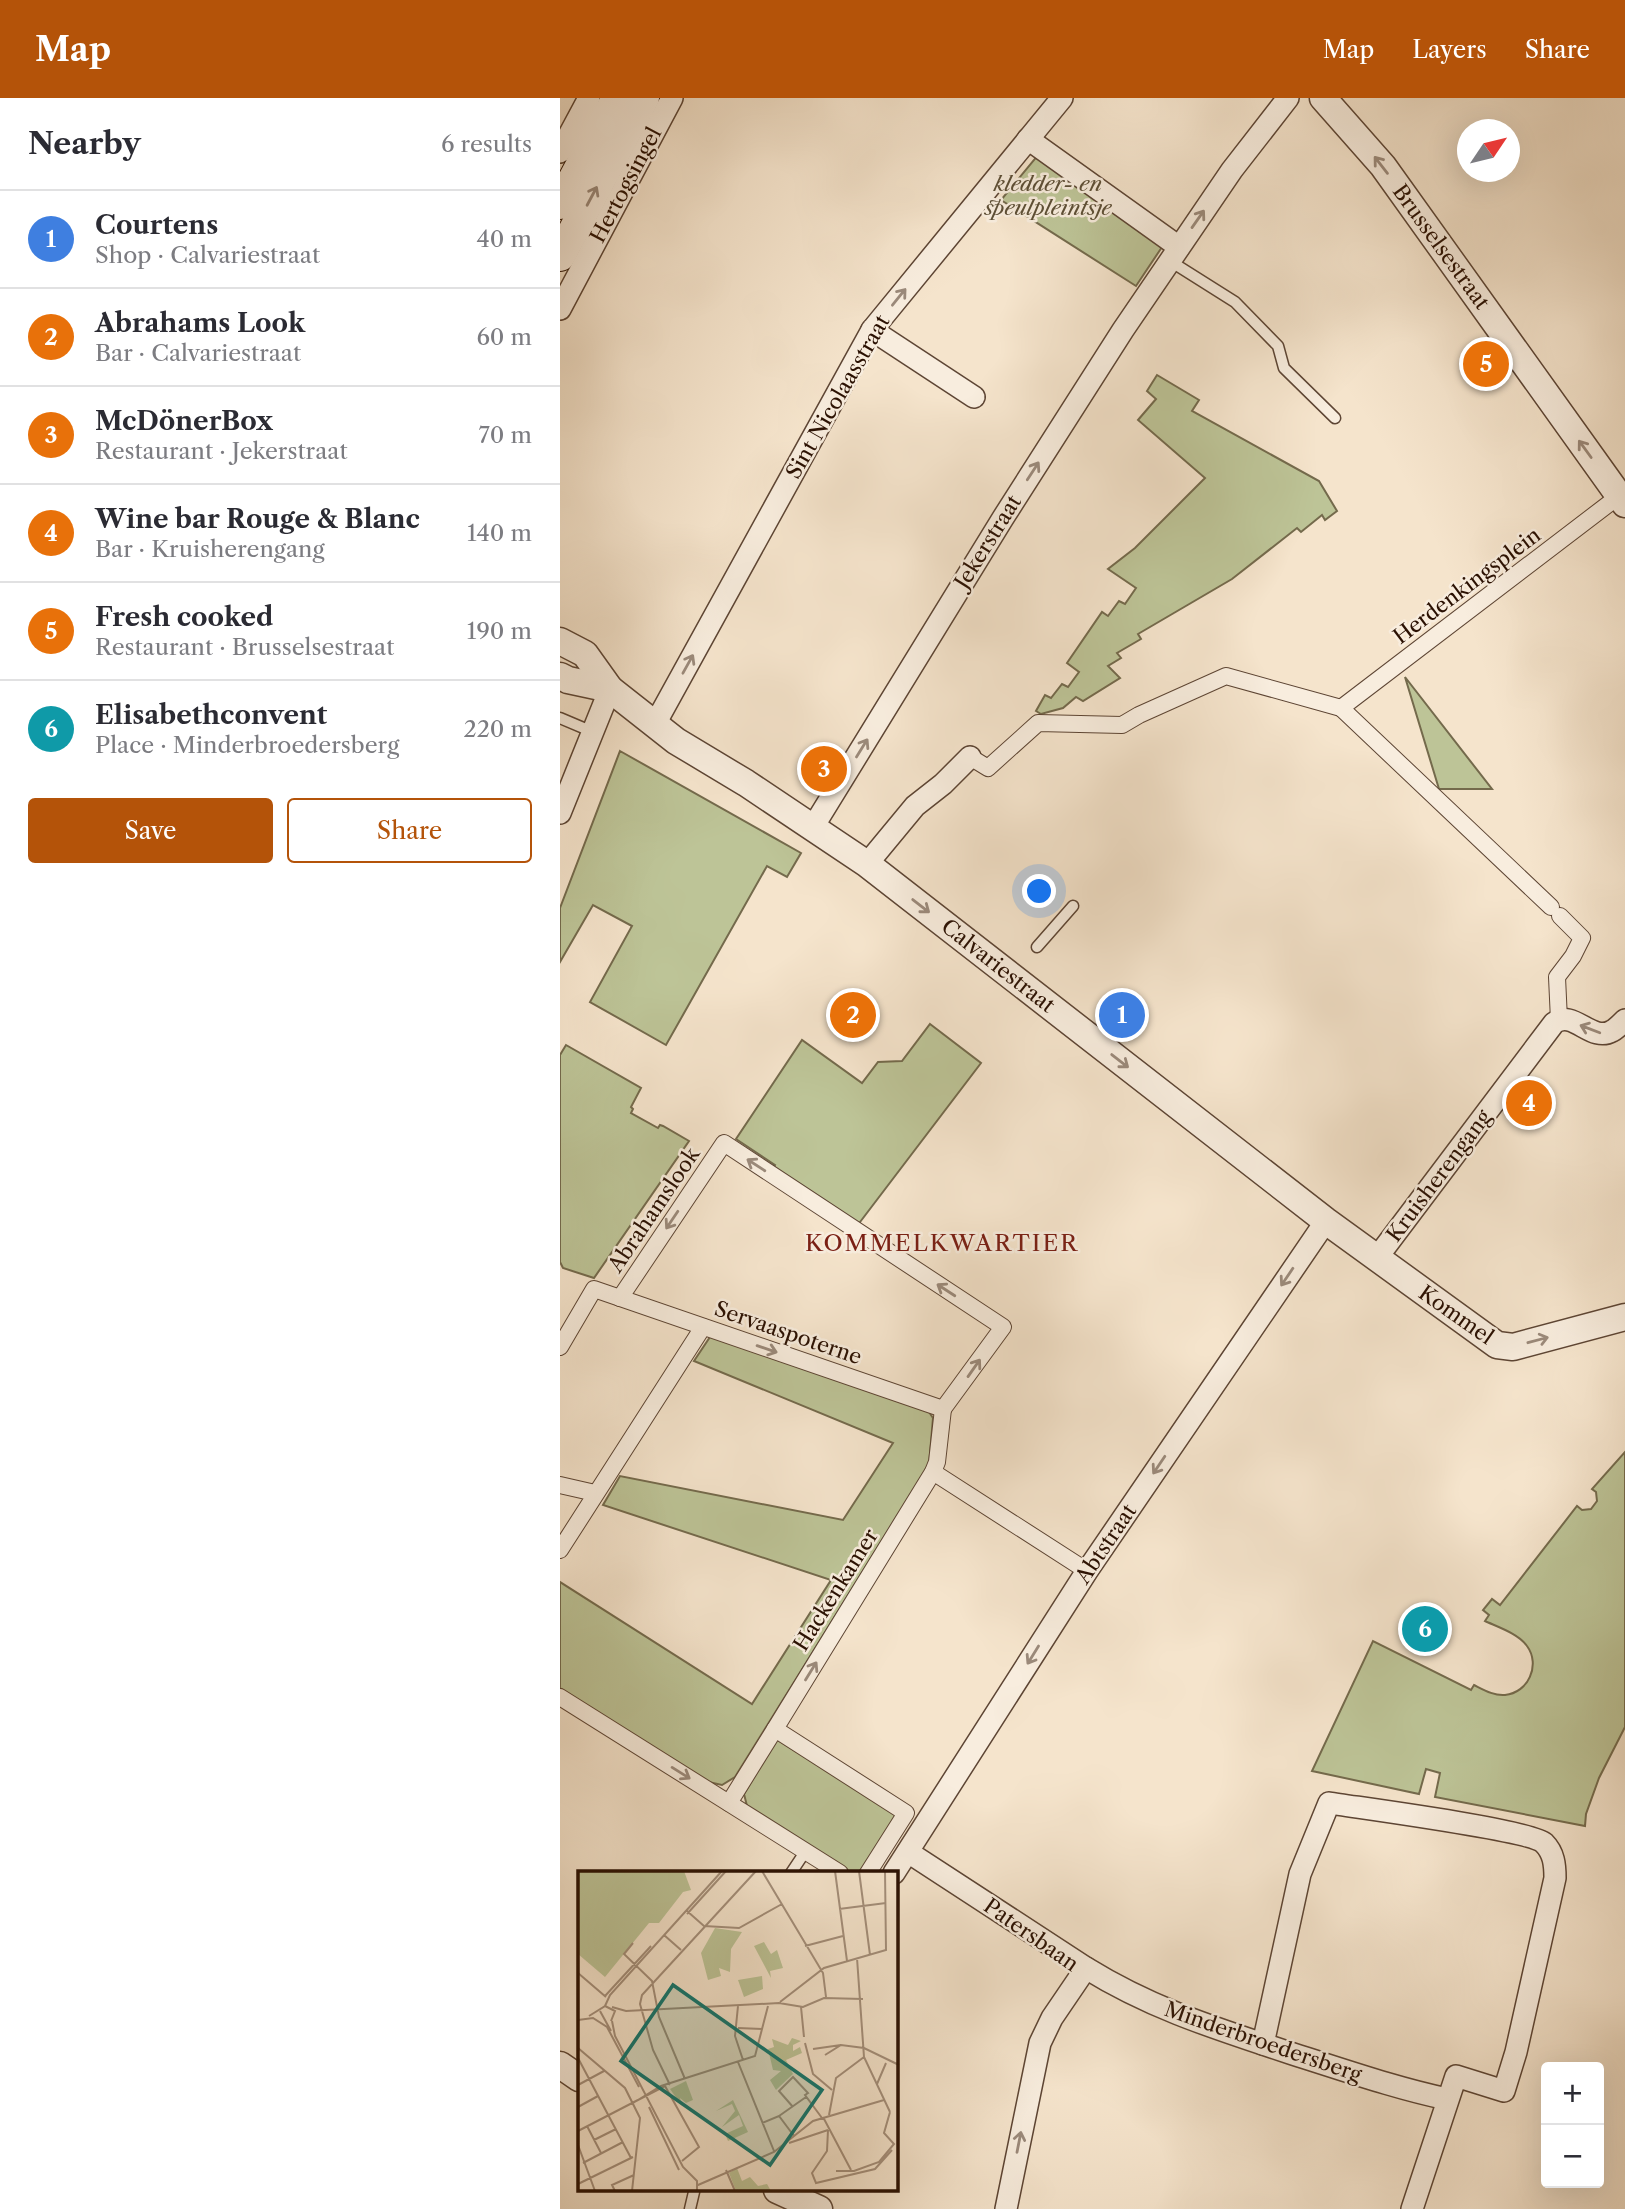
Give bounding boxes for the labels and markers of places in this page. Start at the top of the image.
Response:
pin: 5 [1463,338,1509,390]
pin: 3 [801,743,847,795]
pin: 2 [830,989,876,1041]
pin: 1 [1099,989,1145,1041]
pin: 4 [1506,1077,1552,1129]
pin: 6 [1402,1603,1448,1655]

